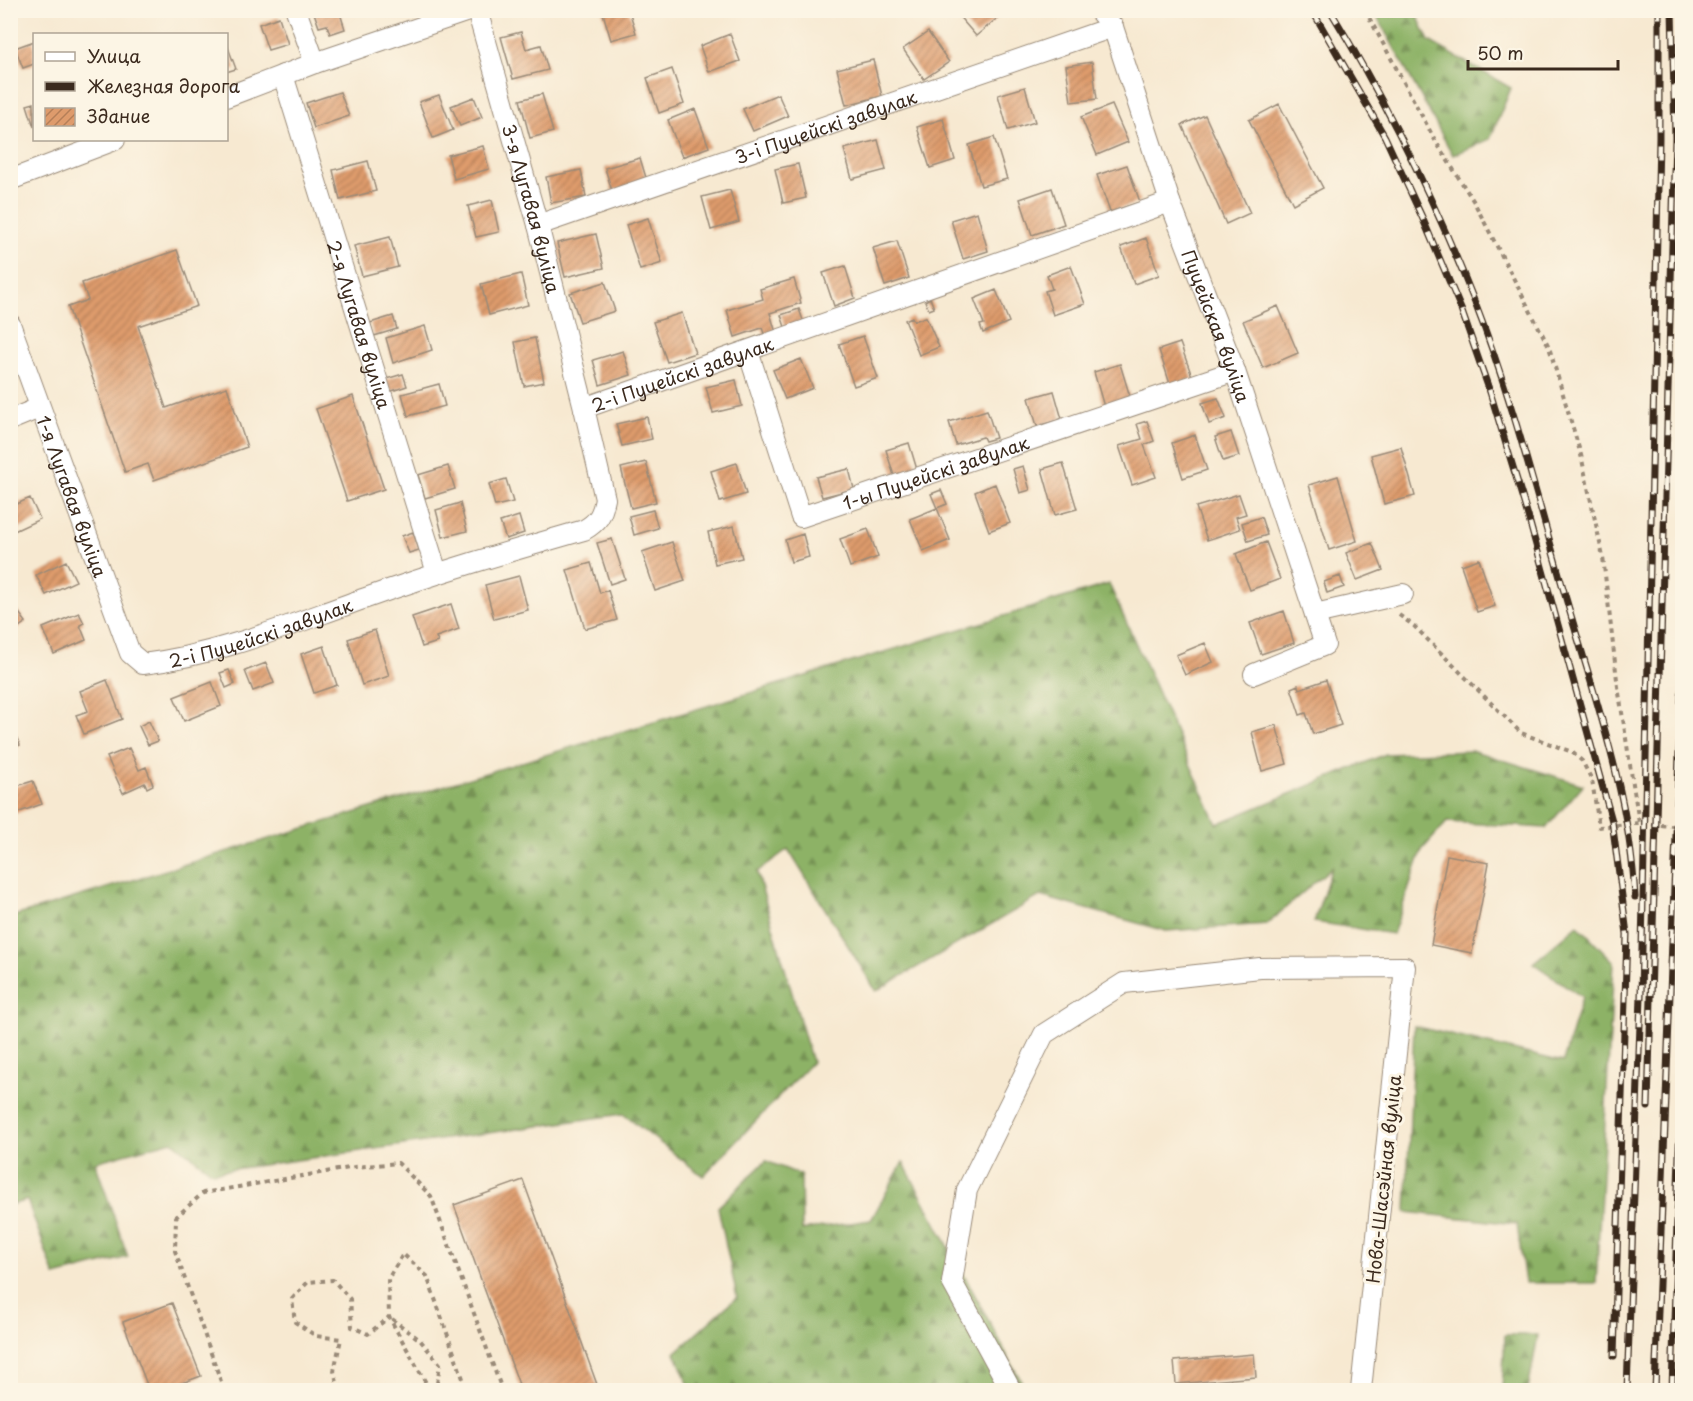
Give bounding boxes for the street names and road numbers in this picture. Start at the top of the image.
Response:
street label: 3-і Пуцейскі завулак [731,82,920,170]
street label: 3-я Лугавая вуліца [496,121,568,296]
street label: 2-я Лугавая вуліца [321,237,399,412]
street label: Пуцейская вуліца [1176,245,1258,406]
street label: 2-і Пуцейскі завулак [587,329,777,418]
street label: 1-я Лугавая вуліца [31,411,115,581]
street label: 1-ы Пуцейскі завулак [839,428,1032,516]
street label: 2-і Пуцейскі завулак [166,590,356,673]
street label: Нова-Шасэйная вуліца [1359,1073,1407,1285]

